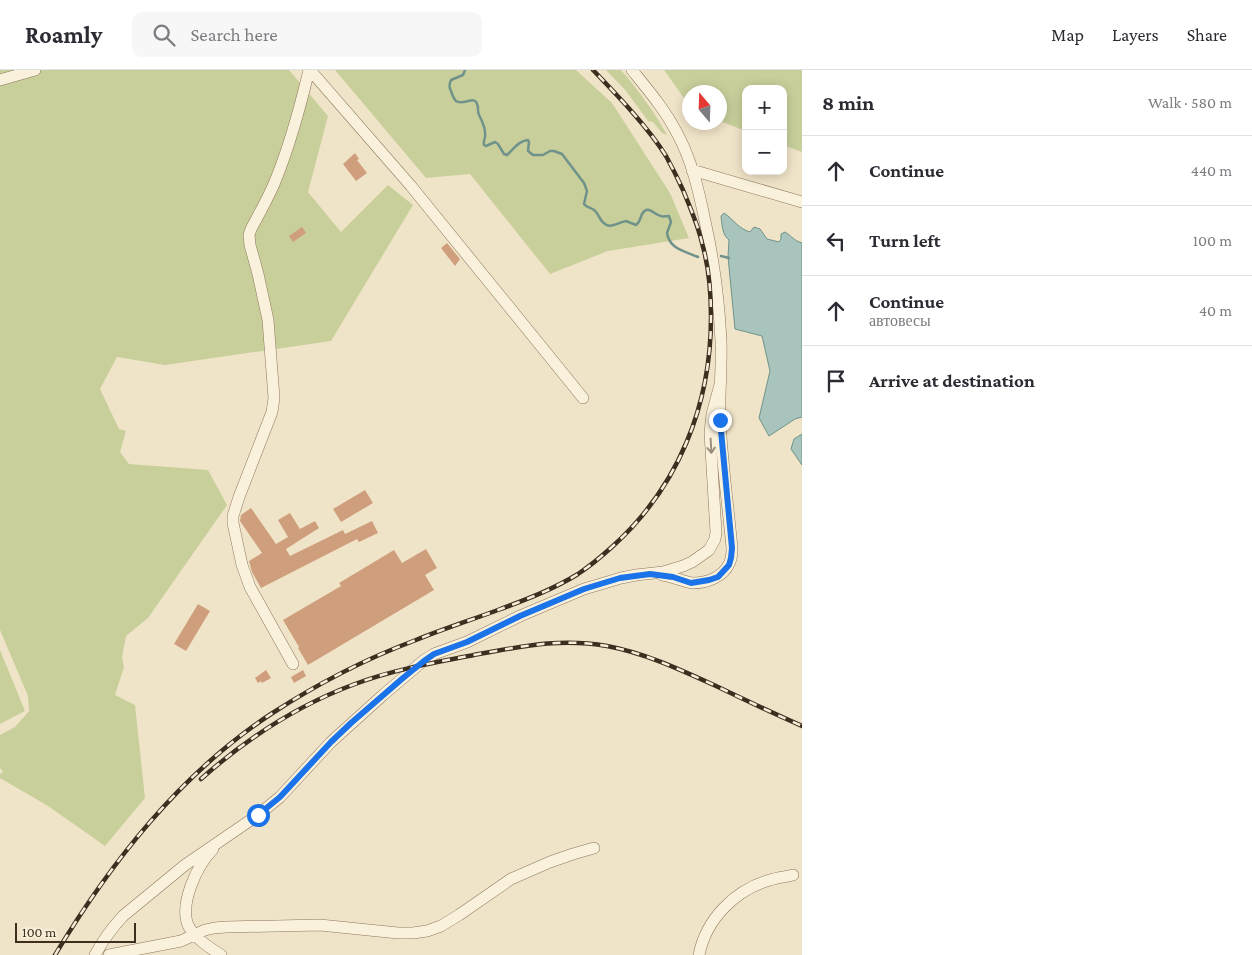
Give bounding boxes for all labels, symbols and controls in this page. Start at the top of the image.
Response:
search box [132,12,482,57]
text: Roamly [25,21,102,48]
icon: search [150,21,178,49]
text: Search here [190,24,278,45]
text: Map [1051,25,1084,45]
text: Layers [1112,25,1159,45]
text: Share [1187,25,1227,45]
north arrow [682,85,727,130]
map controls [742,85,787,175]
button: + [742,85,787,130]
text: 8 min [822,91,874,115]
text: Walk · 580 m [1148,94,1232,111]
button: − [742,130,787,175]
icon: ahead [822,157,850,185]
text: Continue [869,160,944,181]
text: 440 m [1191,162,1232,179]
icon: left [822,227,850,255]
text: Turn left [869,230,941,251]
text: 100 m [1193,232,1232,249]
text: Continue [869,291,944,312]
icon: ahead [822,297,850,325]
text: 40 m [1199,302,1232,319]
text: автовесы [869,312,931,329]
icon: arrive [822,367,850,395]
text: Arrive at destination [869,370,1035,391]
route end [709,409,732,432]
one-way arrow [706,438,715,454]
route start [247,804,270,827]
scale bar [15,920,136,943]
text: 100 m [22,924,56,940]

